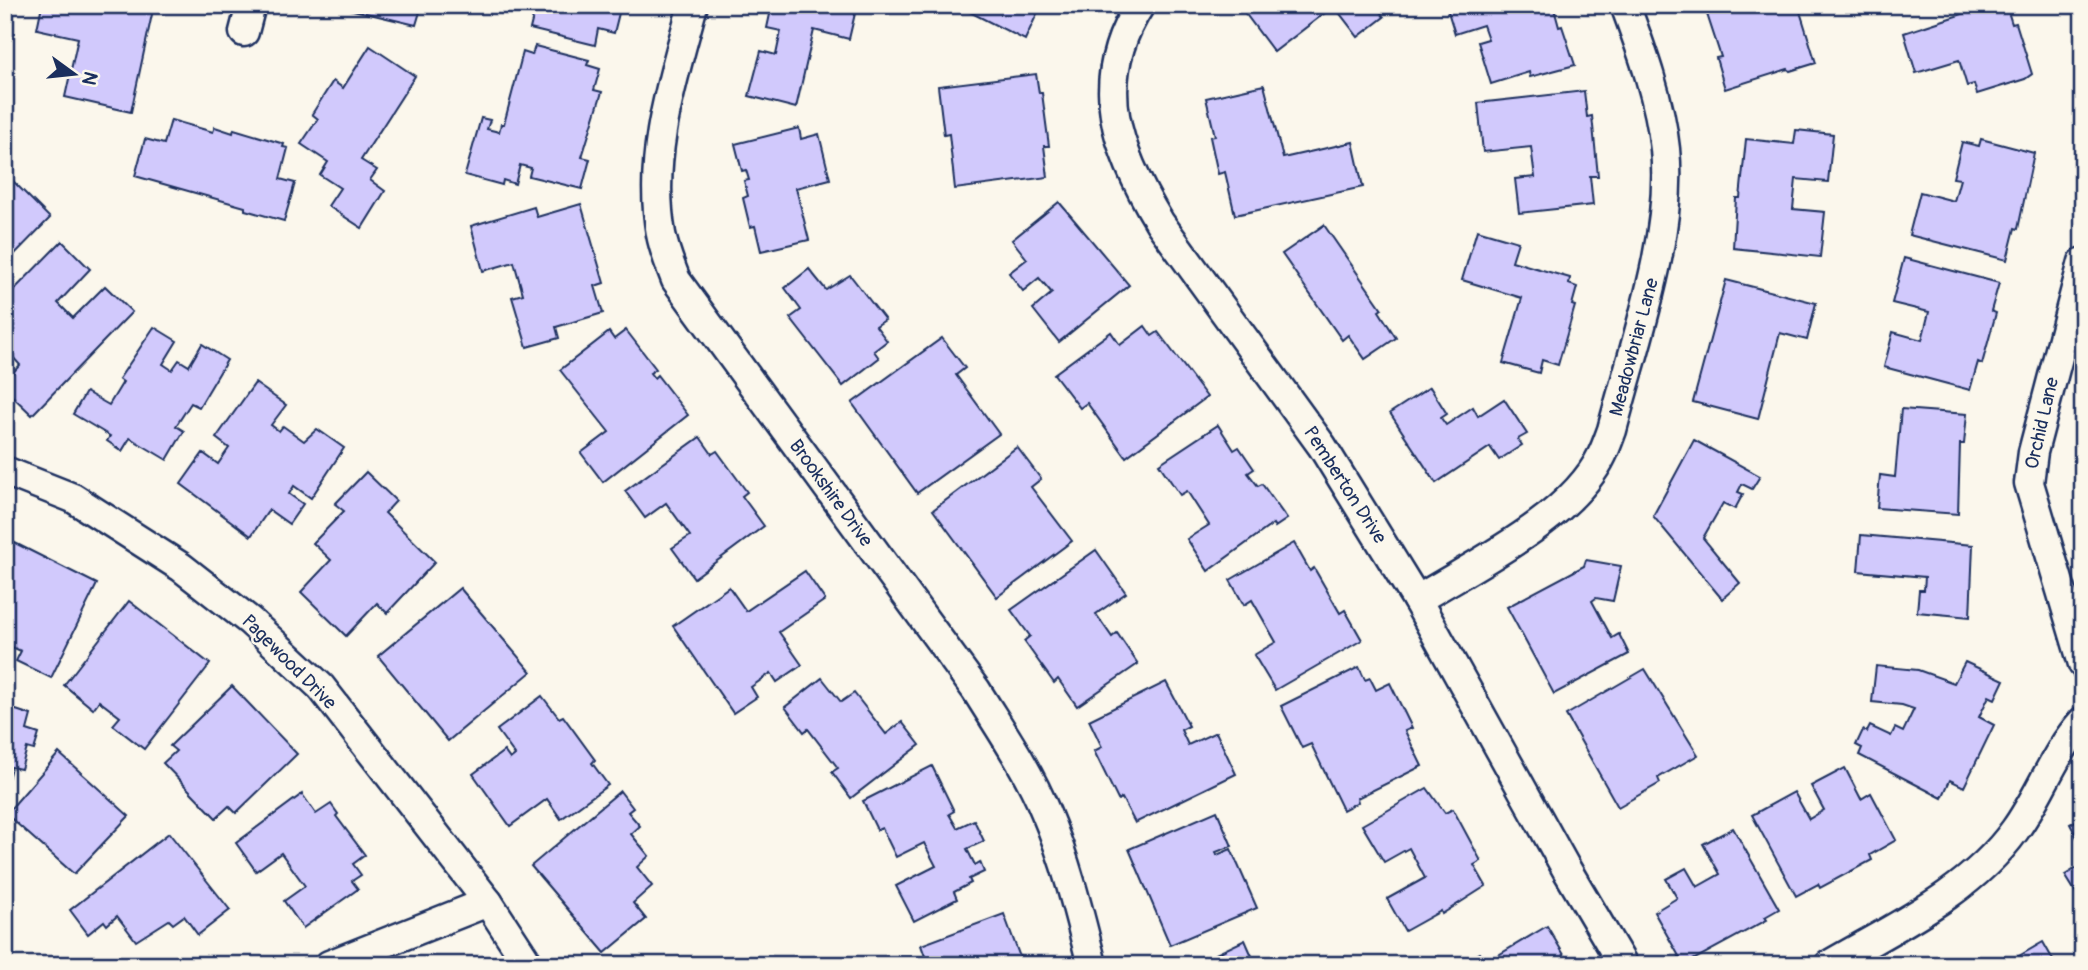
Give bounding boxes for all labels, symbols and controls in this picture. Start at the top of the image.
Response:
north arrow [38,38,108,108]
text: N [76,69,103,88]
street label: Meadowbriar Lane [1604,275,1664,419]
street label: Orchid Lane [2020,374,2064,471]
street label: Pemberton Drive [1298,422,1392,549]
street label: Brookshire Drive [784,435,878,552]
street label: Pagewood Drive [236,609,342,715]

